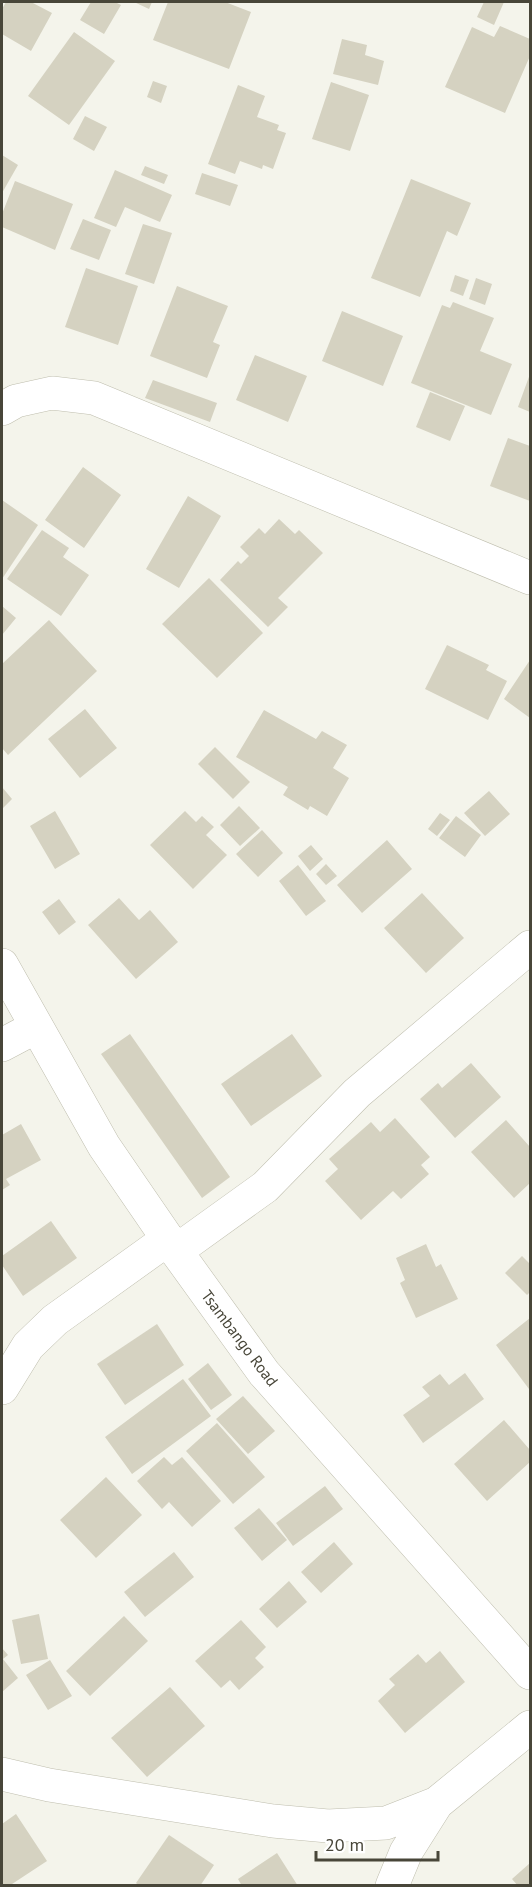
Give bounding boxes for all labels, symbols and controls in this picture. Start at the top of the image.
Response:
street label: Tsambango Road [197,1286,283,1390]
scale bar [316,1824,438,1862]
text: 20 m [325,1833,364,1856]

